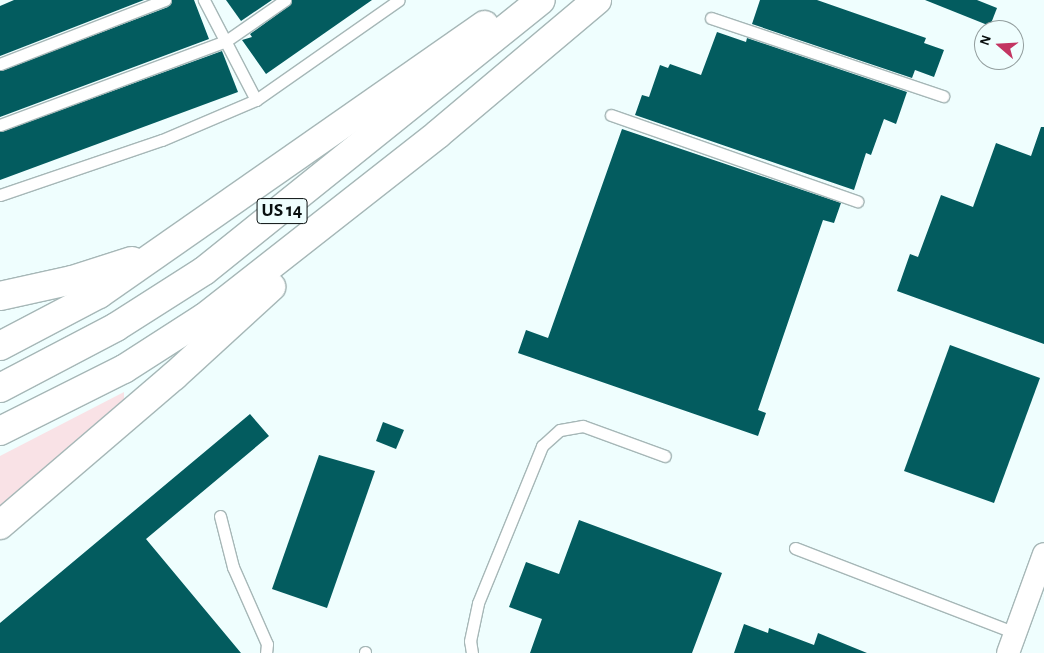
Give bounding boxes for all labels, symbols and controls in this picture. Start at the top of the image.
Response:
north arrow [974,20,1024,70]
text: N [978,34,994,47]
road number: US 14 [256,195,308,228]

